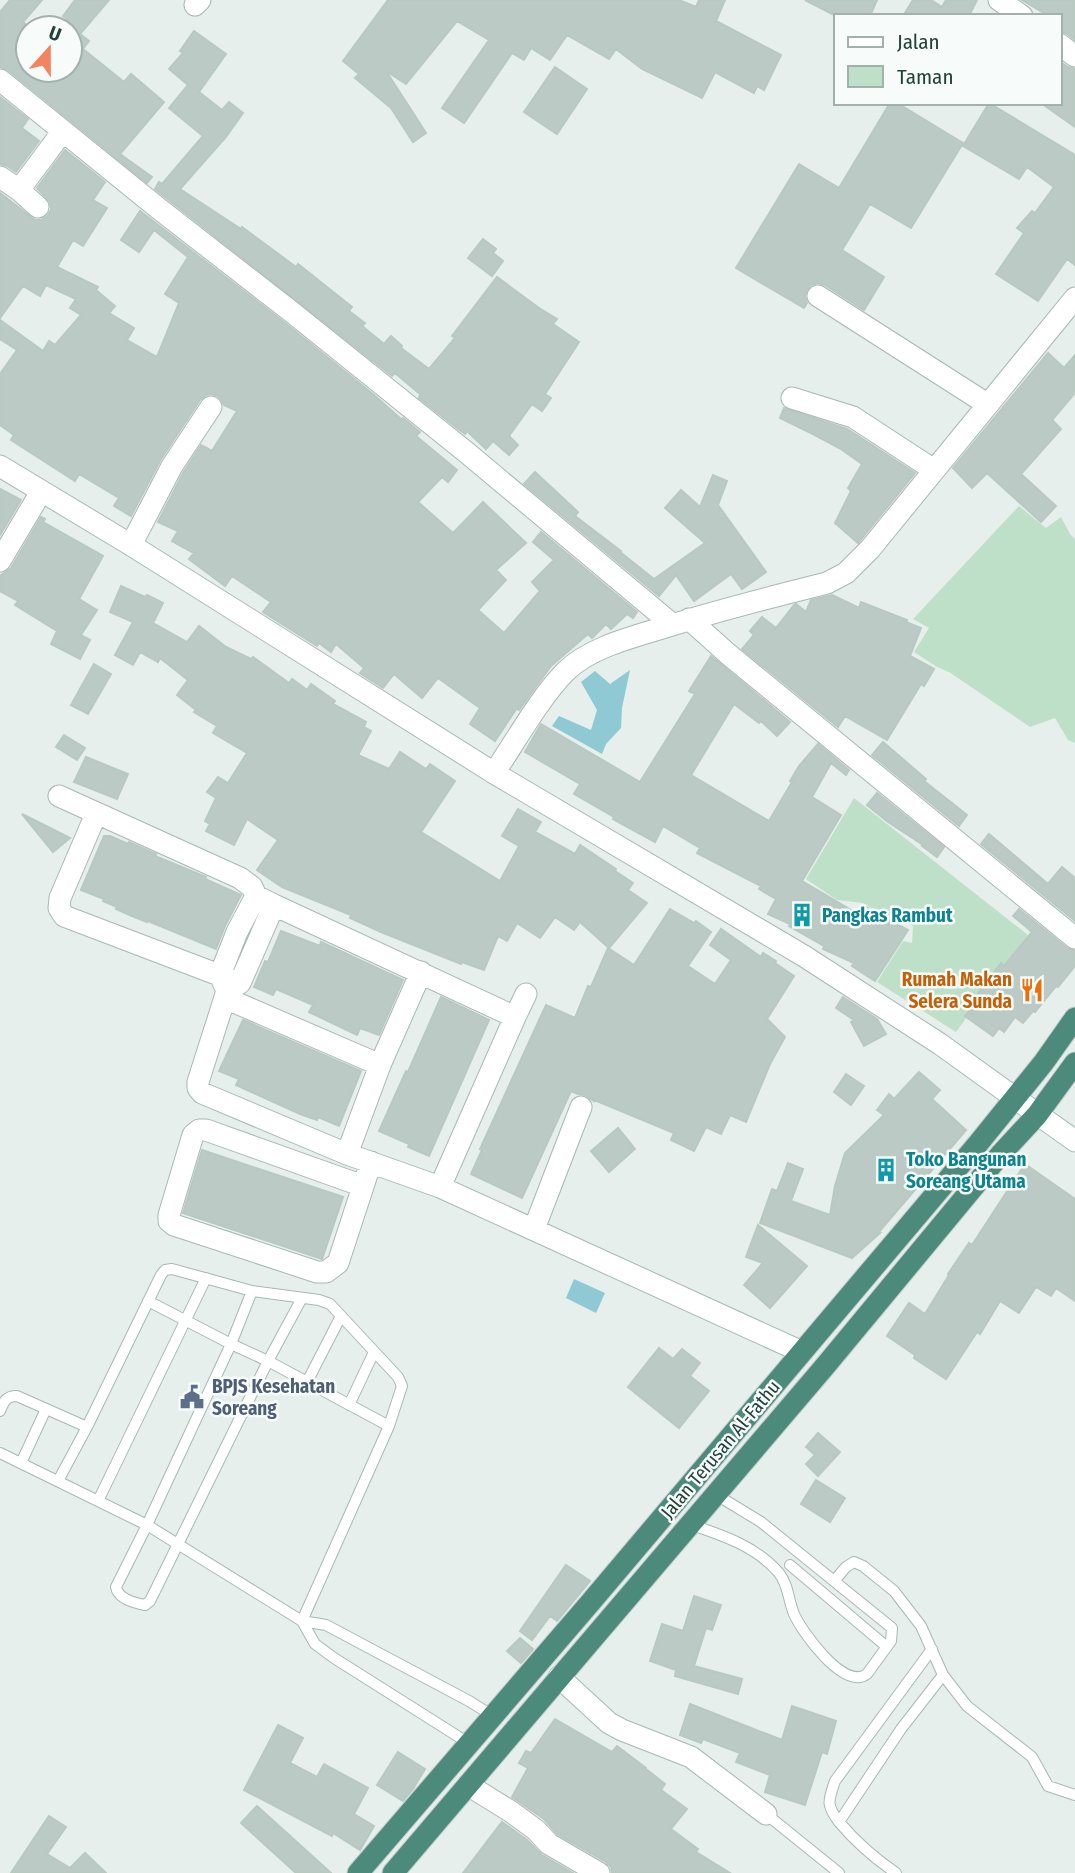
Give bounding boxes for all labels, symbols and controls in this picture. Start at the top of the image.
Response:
north arrow [14,14,84,84]
legend [834,14,1061,105]
text: U [46,21,64,46]
text: Jalan [897,29,940,55]
text: Taman [897,64,953,90]
building icon: Pangkas Rambut [788,901,816,929]
place label: Pangkas Rambut [822,904,953,927]
place label: Rumah Makan Selera Sunda [902,968,1012,1013]
restaurant icon: Rumah Makan Selera Sunda [1018,976,1046,1004]
place label: Toko Bangunan Soreang Utama [906,1148,1026,1193]
building icon: Toko Bangunan Soreang Utama [872,1156,900,1184]
place label: BPJS Kesehatan Soreang [212,1375,335,1420]
street label: Jalan Terusan Al-Fathu [656,1376,785,1523]
public building icon: BPJS Kesehatan Soreang [178,1383,206,1411]

